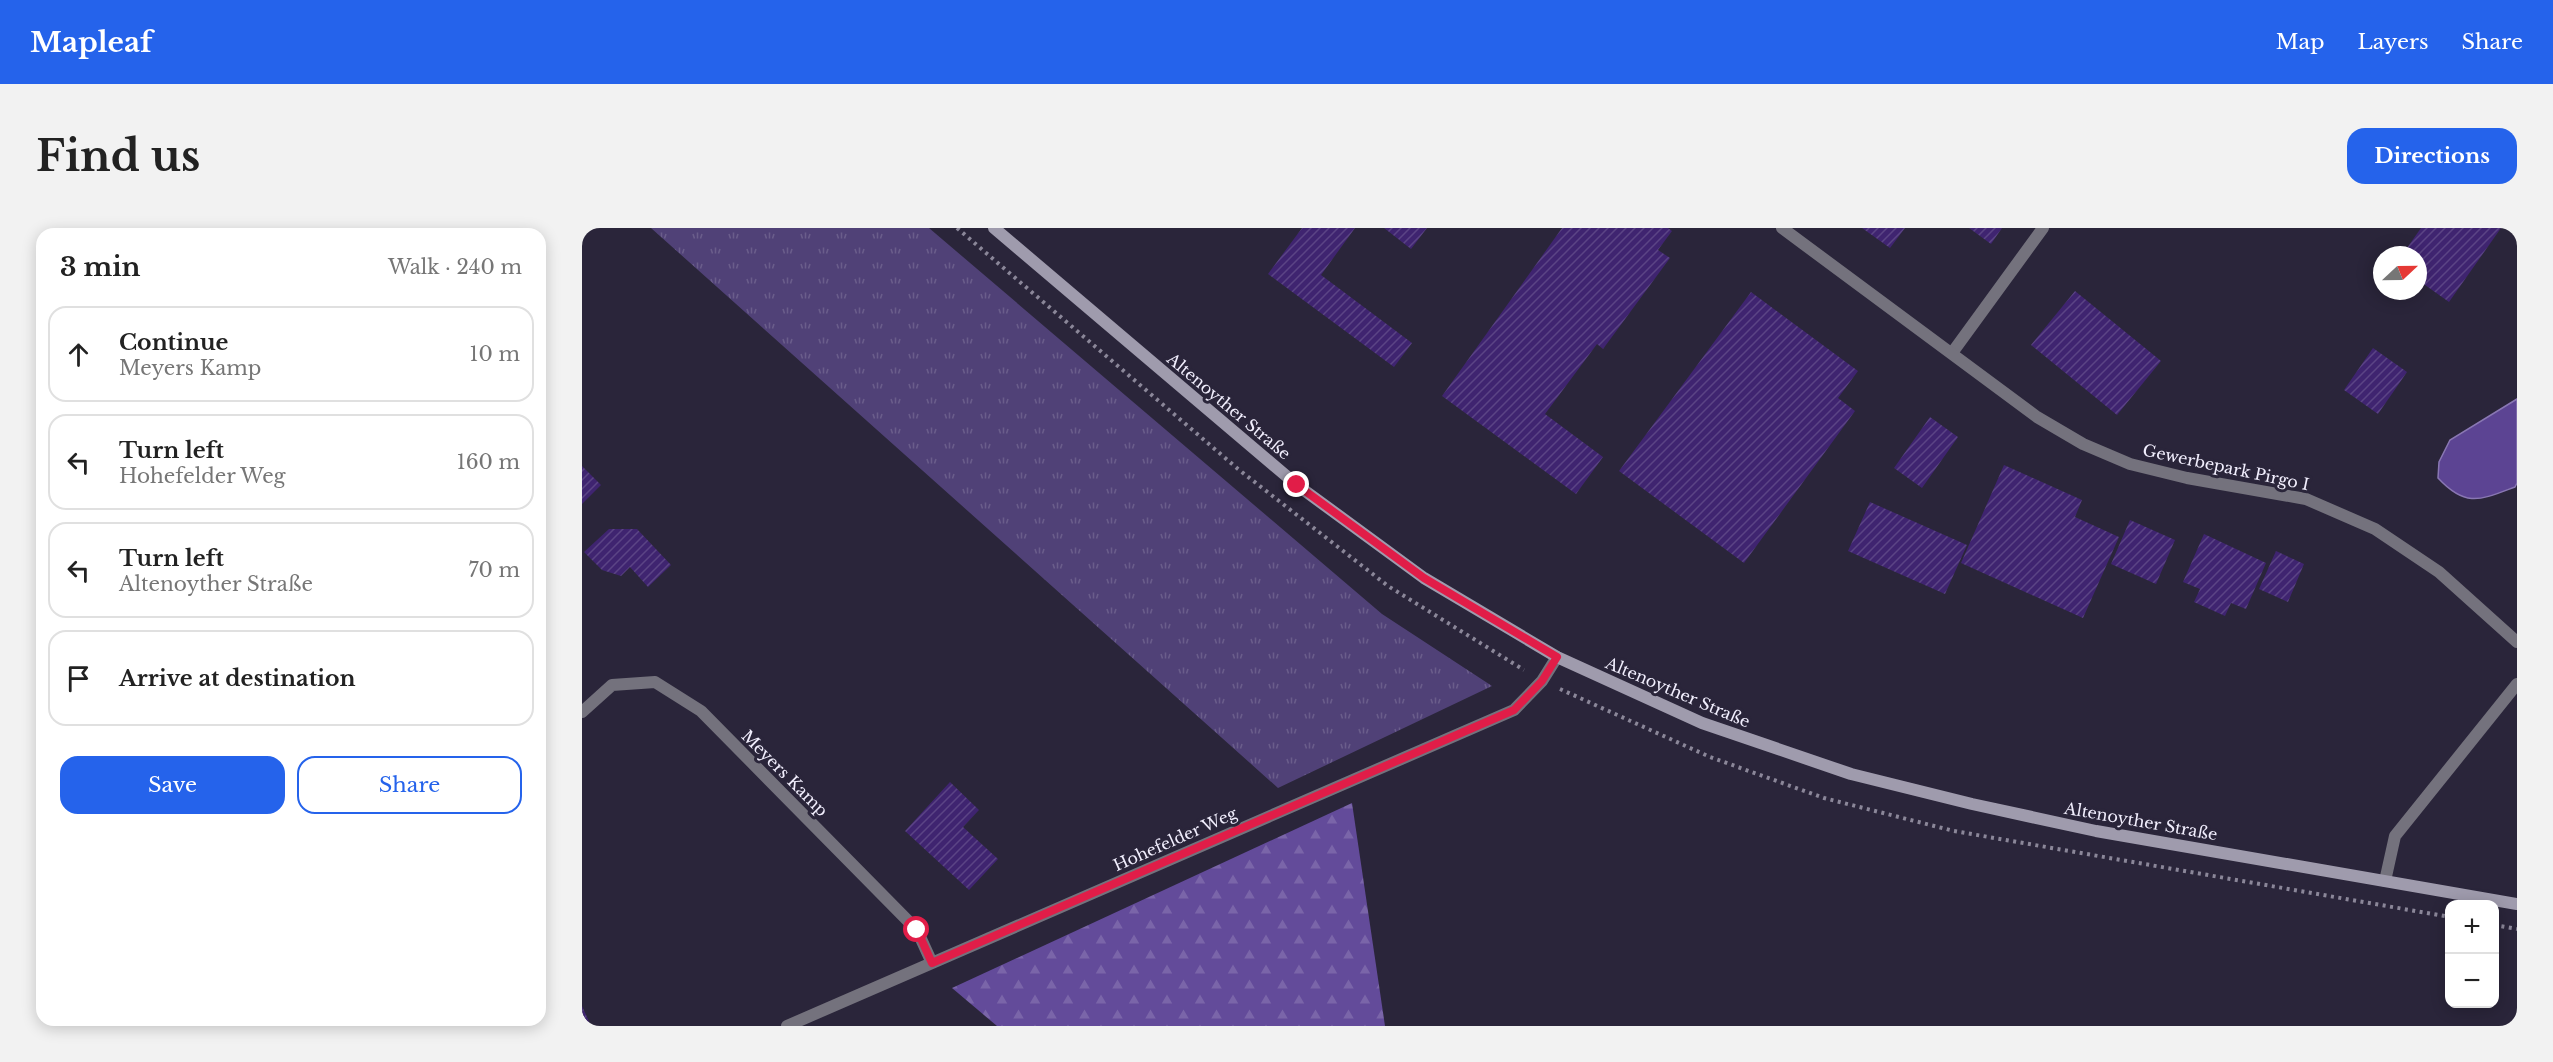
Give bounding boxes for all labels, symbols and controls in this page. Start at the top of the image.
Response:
text: Mapleaf [30,25,152,60]
text: Map [2276,29,2325,55]
text: Layers [2358,29,2429,55]
text: Share [2462,29,2523,55]
button: Directions [2347,128,2517,184]
text: Find us [36,130,200,182]
north arrow [2373,246,2427,300]
text: 3 min [60,251,141,283]
text: Walk · 240 m [388,255,522,279]
text: Continue [119,329,228,356]
icon: ahead [62,338,95,371]
text: 10 m [470,342,520,366]
street label: Altenoyther Straße [1162,348,1295,464]
text: Meyers Kamp [119,356,261,380]
text: Turn left [119,437,224,464]
street label: Gewerbepark Pirgo I [2141,440,2311,494]
icon: left [62,446,95,479]
text: 160 m [457,450,520,474]
text: Hohefelder Weg [119,464,286,488]
route end [1283,471,1309,497]
text: Turn left [119,545,224,572]
icon: left [62,554,95,587]
text: 70 m [468,558,520,582]
text: Altenoyther Straße [119,572,313,596]
street label: Altenoyther Straße [1602,652,1753,732]
icon: arrive [62,662,95,695]
text: Arrive at destination [119,665,356,692]
street label: Meyers Kamp [738,726,832,820]
button: Save [60,756,285,814]
button: Share [297,756,522,814]
street label: Altenoyther Straße [2062,798,2219,844]
street label: Hohefelder Weg [1110,803,1240,875]
map controls [2445,900,2499,1008]
button: + [2445,900,2499,954]
route start [903,916,929,942]
button: − [2445,954,2499,1008]

